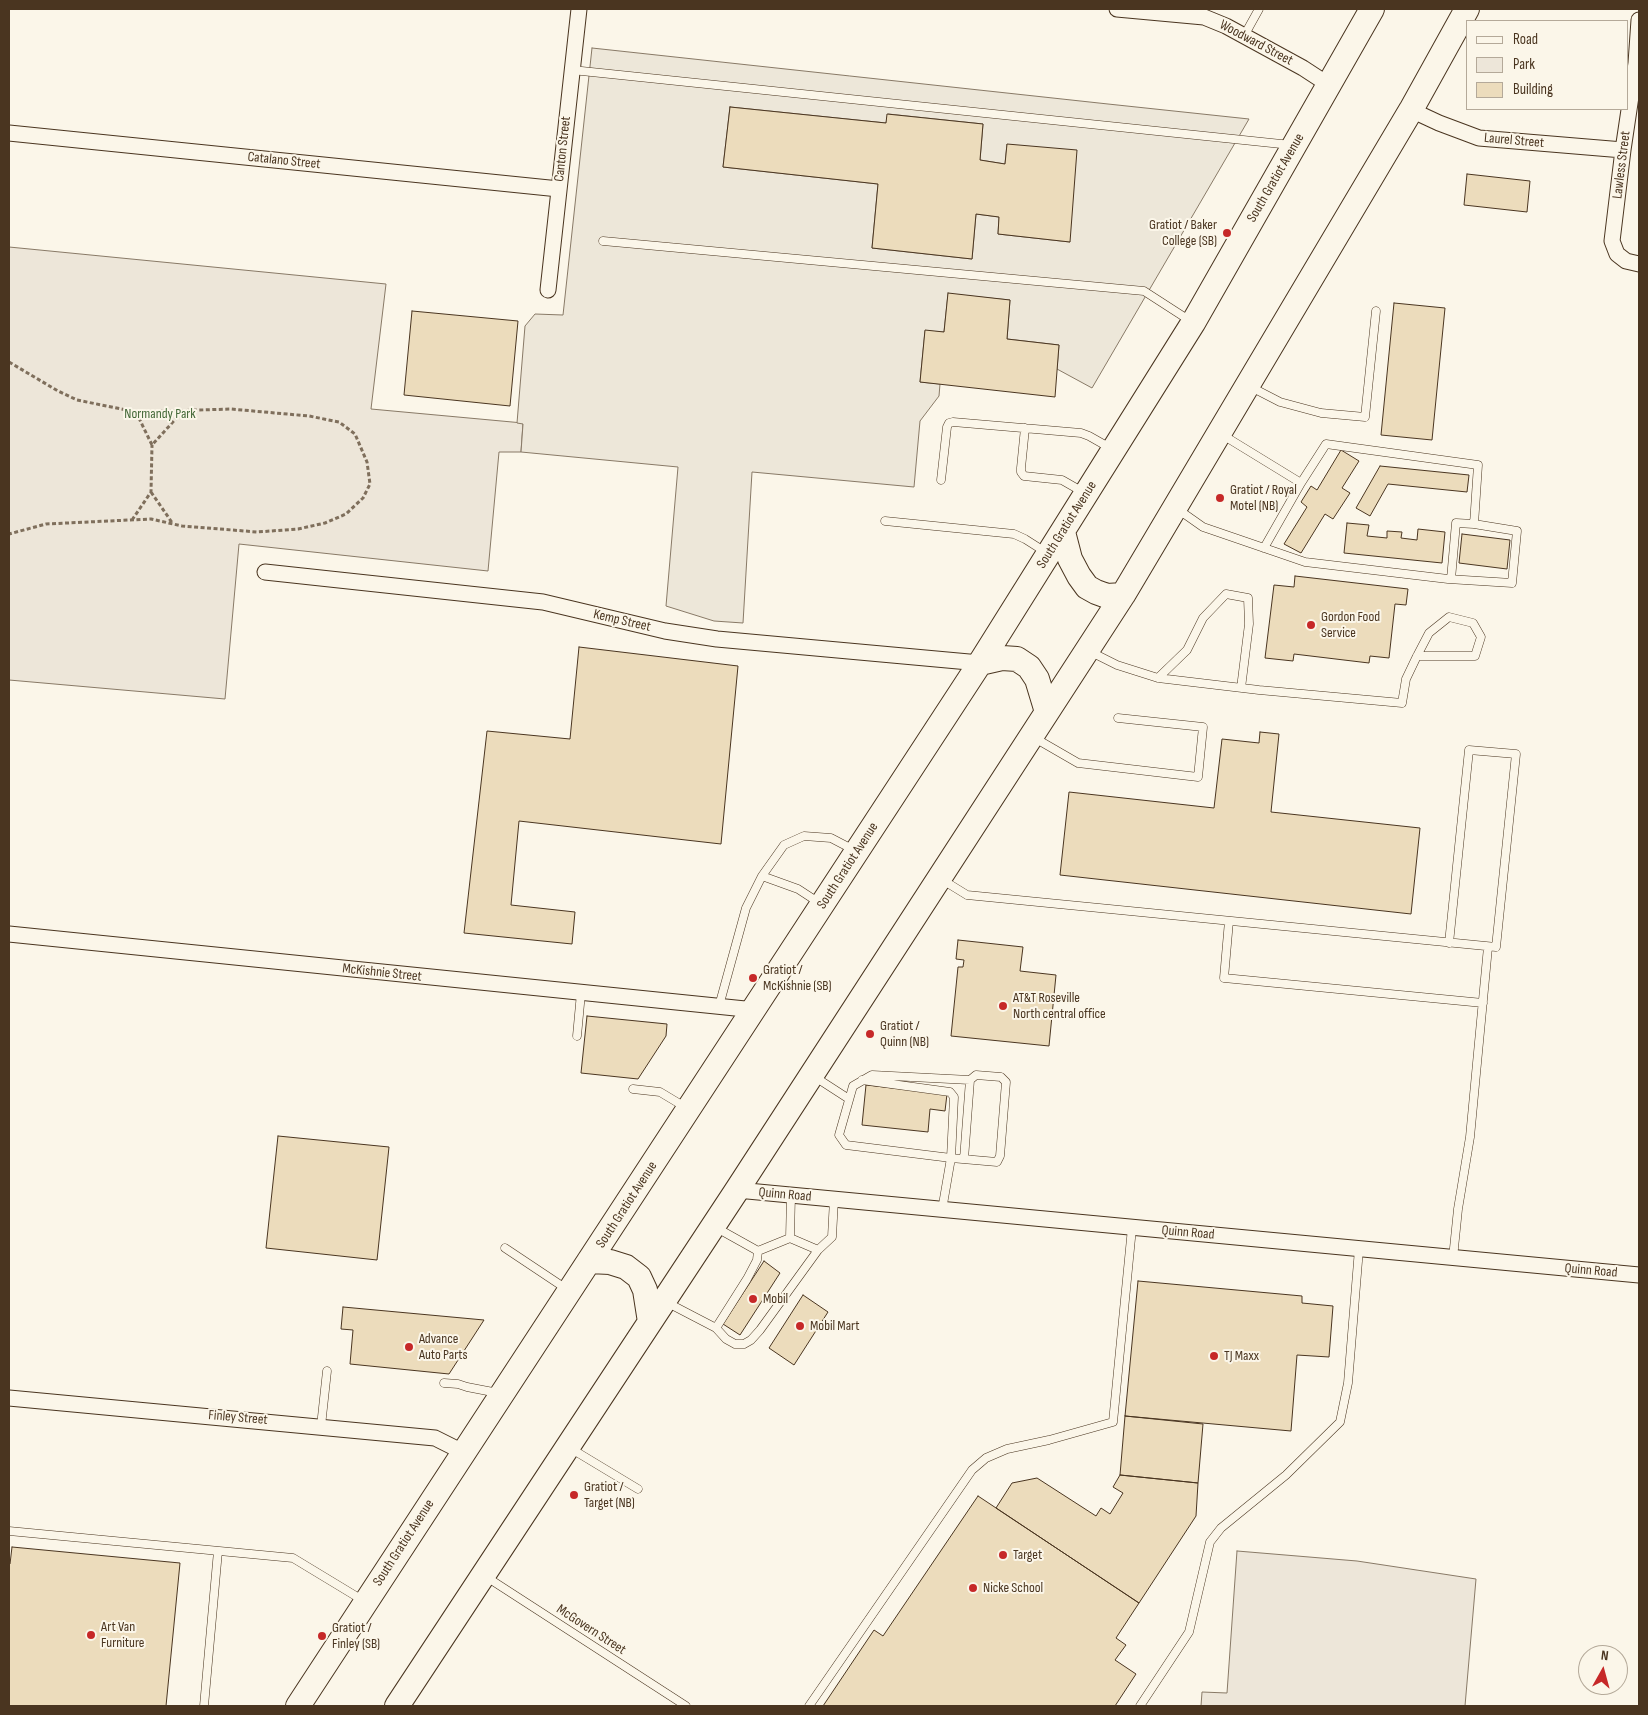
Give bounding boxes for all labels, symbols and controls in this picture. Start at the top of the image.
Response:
street label: Woodward Street [1216,17,1296,69]
legend [1466,20,1628,110]
text: Road [1513,30,1538,49]
text: Park [1513,55,1535,74]
text: Building [1513,80,1553,99]
street label: Canton Street [551,115,575,183]
street label: Laurel Street [1483,130,1545,152]
street label: Lawless Street [1610,130,1634,200]
street label: South Gratiot Avenue [1244,131,1308,225]
street label: Catalano Street [247,149,321,173]
place label: Gratiot / Baker College (SB) [1149,217,1217,250]
marker: Gratiot / Baker College (SB) [1221,227,1233,239]
park label: Normandy Park [124,406,196,422]
street label: South Gratiot Avenue [1033,478,1101,572]
place label: Gratiot / Royal Motel (NB) [1230,482,1297,514]
marker: Gratiot / Royal Motel (NB) [1214,492,1226,504]
street label: Kemp Street [592,606,652,636]
place label: Gordon Food Service [1321,609,1380,642]
marker: Gordon Food Service [1305,619,1317,631]
street label: South Gratiot Avenue [814,820,882,912]
street label: McKishnie Street [341,960,423,986]
place label: Gratiot / McKishnie (SB) [763,962,832,994]
marker: Gratiot / McKishnie (SB) [747,972,759,984]
place label: AT&T Roseville North central office [1013,990,1106,1022]
marker: AT&T Roseville North central office [997,1000,1009,1012]
place label: Gratiot / Quinn (NB) [880,1018,929,1050]
marker: Gratiot / Quinn (NB) [864,1028,876,1040]
street label: South Gratiot Avenue [593,1159,661,1251]
street label: Quinn Road [758,1184,812,1206]
street label: Quinn Road [1161,1222,1215,1244]
street label: Quinn Road [1564,1260,1618,1282]
place label: Mobil [763,1291,788,1307]
marker: Mobil [747,1293,759,1305]
place label: Mobil Mart [810,1318,860,1334]
marker: Mobil Mart [794,1320,806,1332]
place label: Advance Auto Parts [419,1331,468,1364]
marker: Advance Auto Parts [403,1341,415,1353]
place label: TJ Maxx [1224,1348,1259,1364]
marker: TJ Maxx [1208,1350,1220,1362]
street label: Finley Street [208,1407,268,1429]
place label: Gratiot / Target (NB) [584,1479,635,1511]
marker: Gratiot / Target (NB) [568,1489,580,1501]
street label: South Gratiot Avenue [370,1497,438,1589]
place label: Target [1013,1547,1042,1563]
marker: Target [997,1549,1009,1561]
place label: Nicke School [983,1580,1043,1596]
marker: Nicke School [967,1582,979,1594]
street label: McGovern Street [553,1601,629,1659]
place label: Art Van Furniture [101,1619,144,1651]
place label: Gratiot / Finley (SB) [332,1620,380,1652]
marker: Art Van Furniture [85,1629,97,1641]
marker: Gratiot / Finley (SB) [316,1630,328,1642]
north arrow [1578,1645,1628,1695]
text: N [1600,1647,1610,1664]

